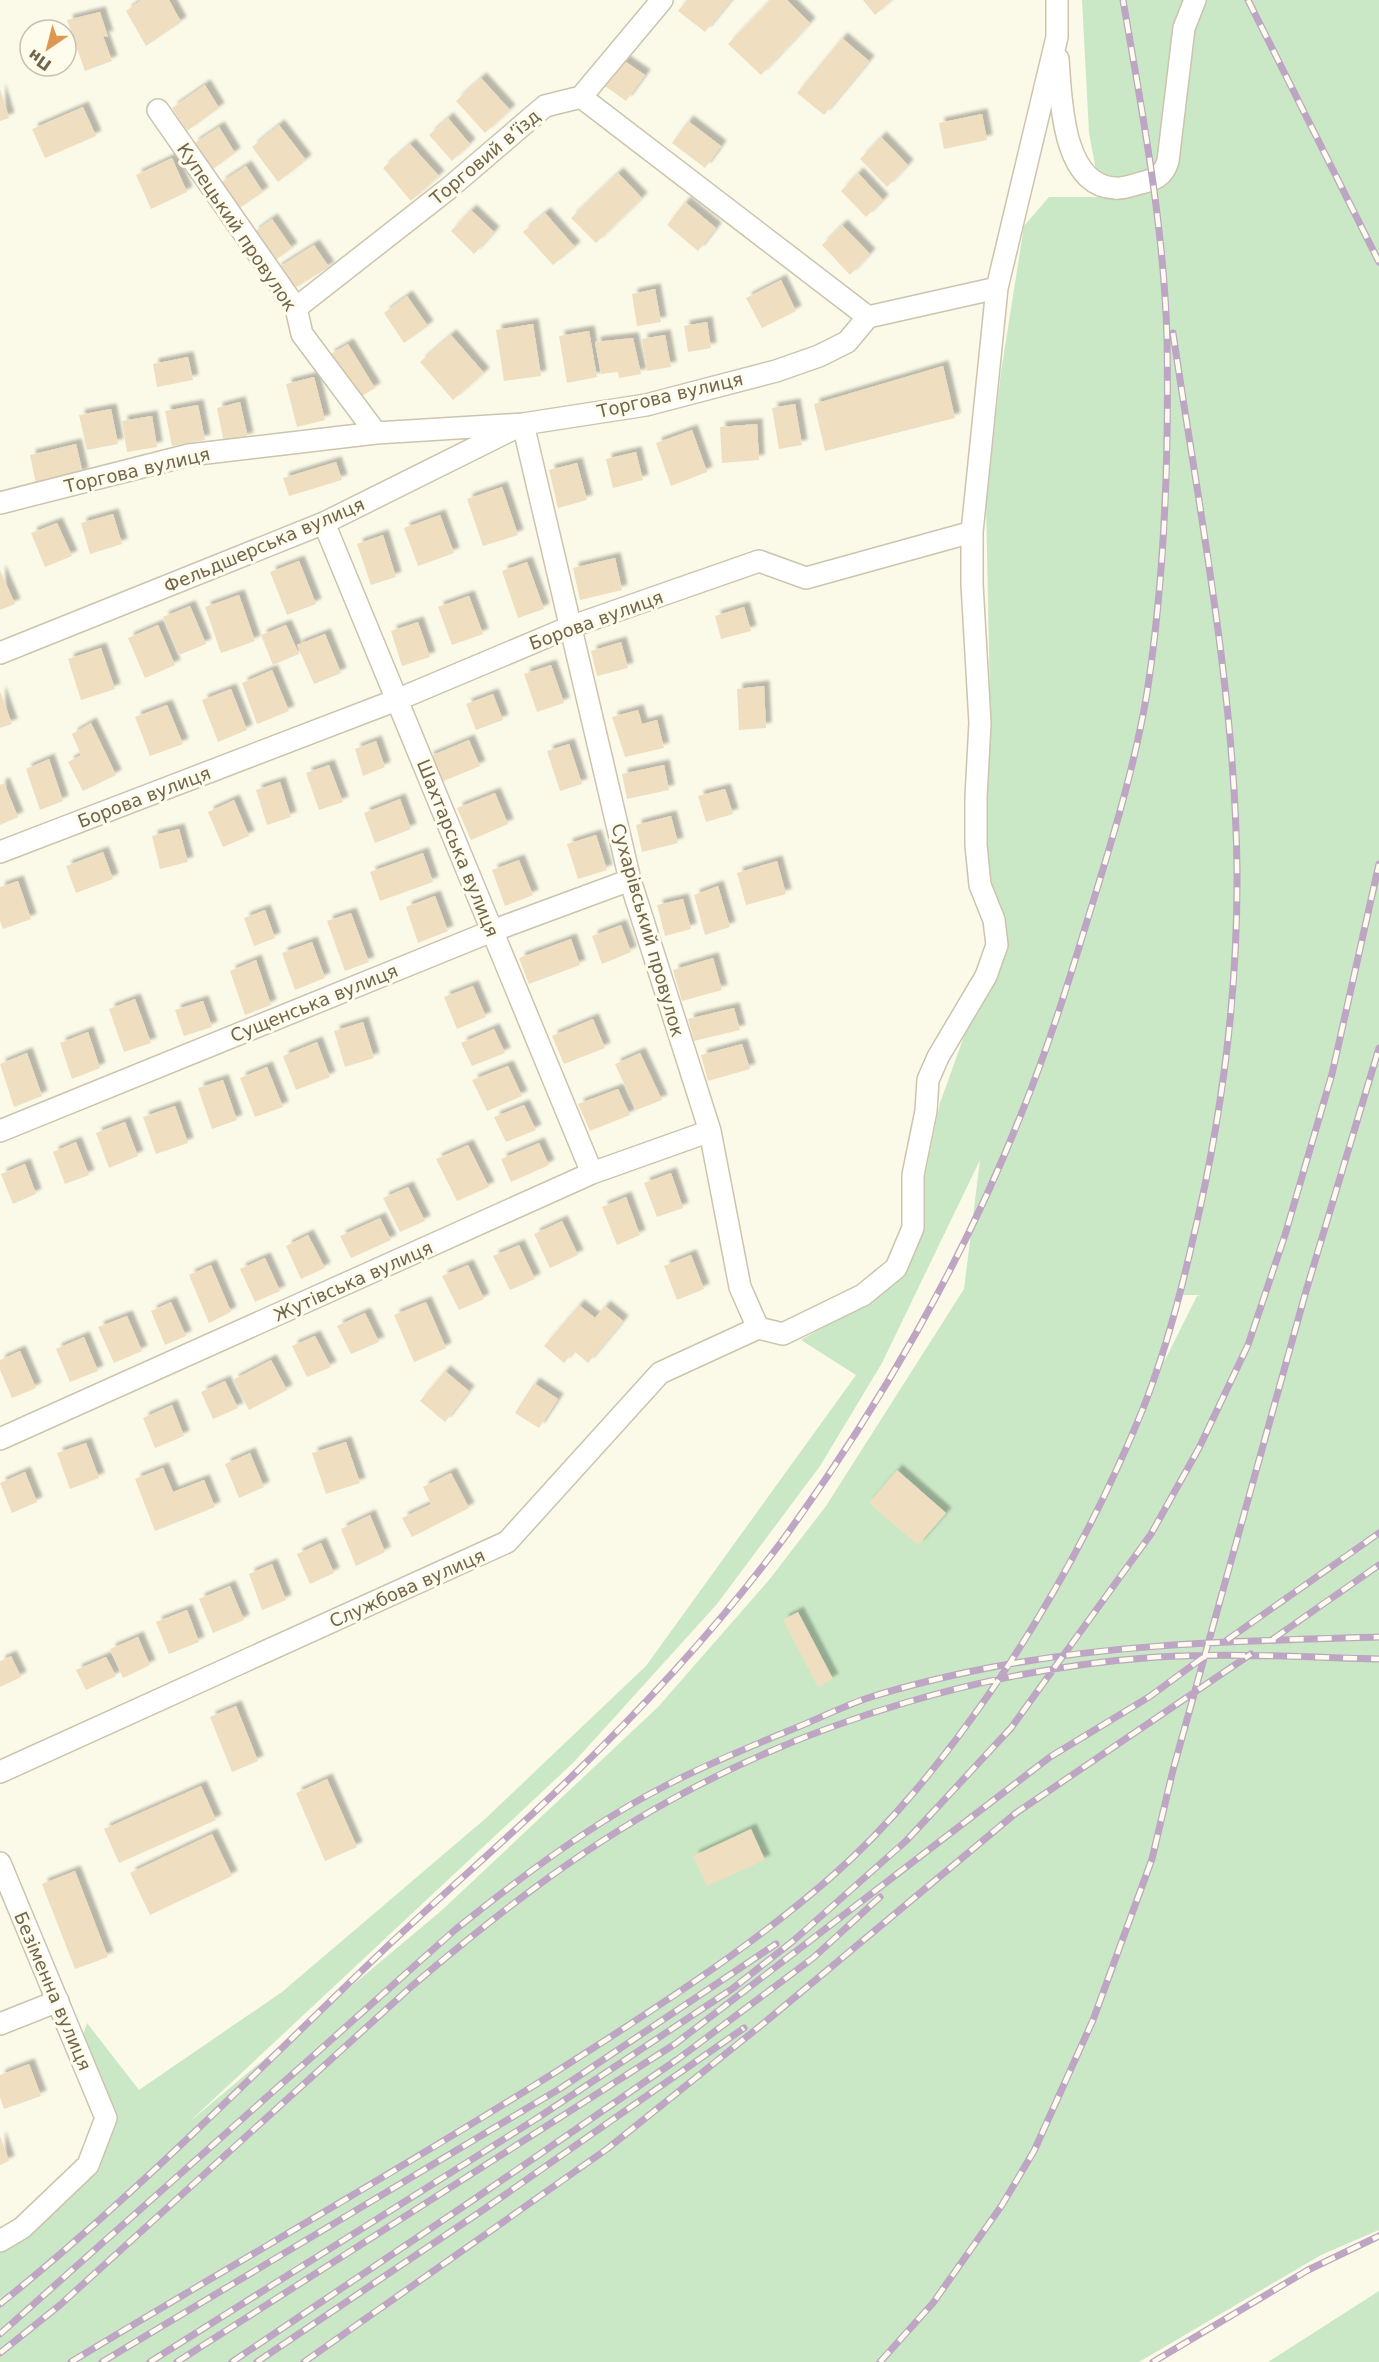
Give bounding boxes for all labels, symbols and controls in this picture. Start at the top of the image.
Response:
north arrow [18,18,78,78]
text: Пн [24,45,55,75]
street label: Торговий в’їзд [425,105,544,210]
street label: Купецький провулок [173,139,301,315]
street label: Торгова вулиця [594,368,745,422]
street label: Торгова вулиця [61,443,212,497]
street label: Фельдшерська вулиця [161,493,367,597]
street label: Борова вулиця [526,586,666,654]
street label: Шахтарська вулиця [413,756,503,940]
street label: Борова вулиця [75,762,213,832]
street label: Сухарівський провулок [607,821,689,1039]
street label: Сущенська вулиця [227,960,401,1046]
street label: Жутівська вулиця [270,1236,436,1326]
street label: Службова вулиця [326,1544,488,1632]
street label: Безіменна вулиця [10,1908,96,2074]

